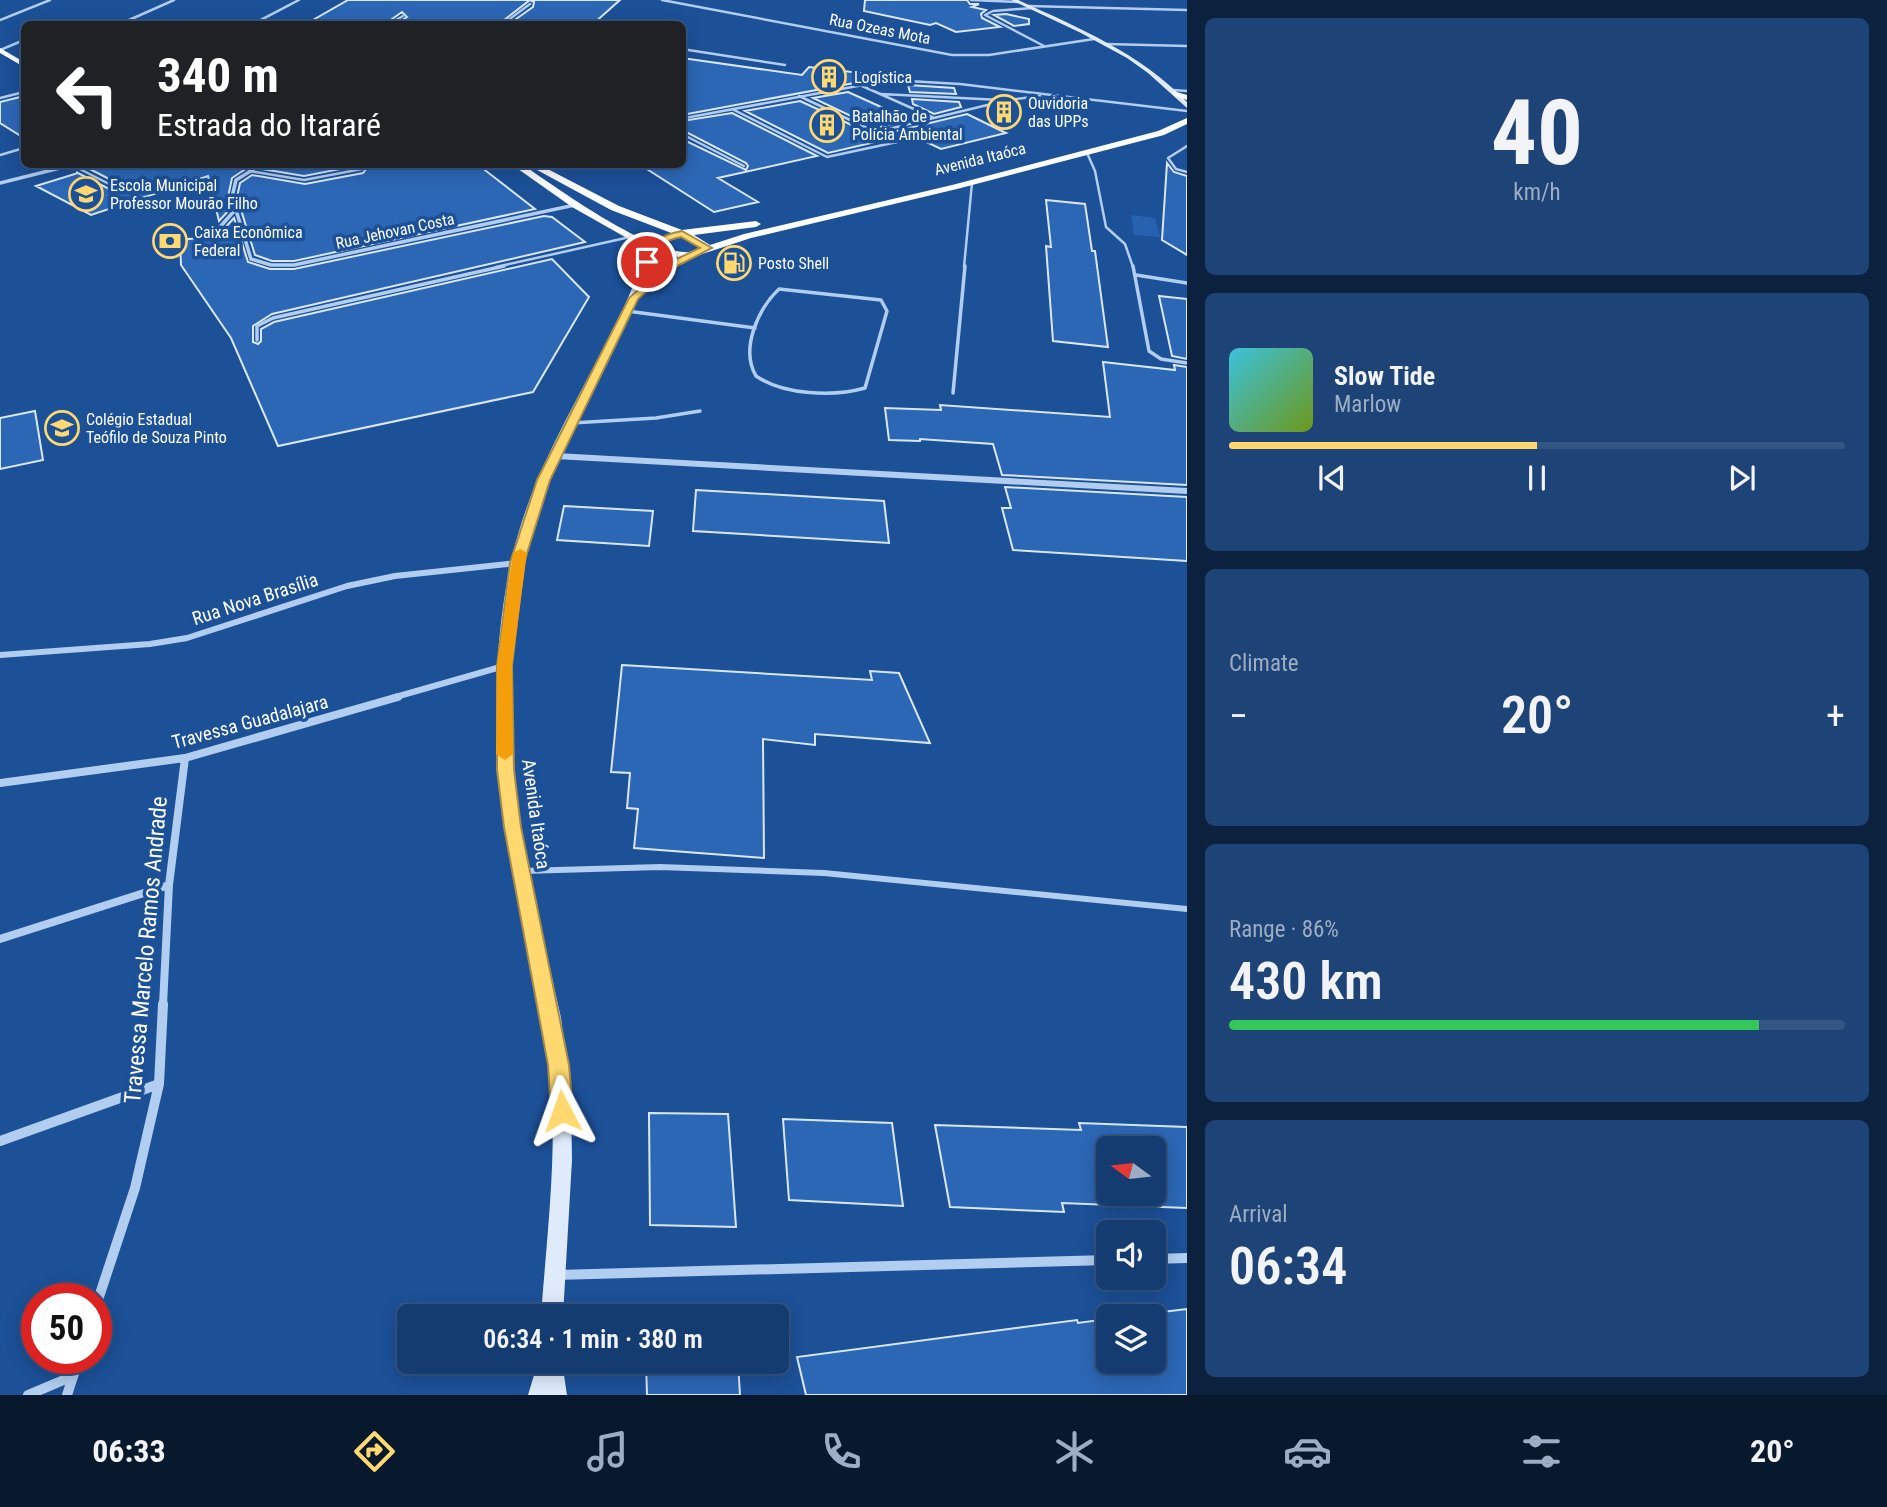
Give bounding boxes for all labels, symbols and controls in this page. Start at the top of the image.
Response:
street label: Rua Ozeas Mota [828,10,932,48]
text: 340 m [157,47,279,104]
icon: left [42,49,133,140]
building icon: Logística [810,58,848,96]
place label: Logística [854,68,912,87]
text: 40 [1491,80,1583,186]
building icon: Ouvidoria das UPPs [985,93,1023,131]
place label: Ouvidoria das UPPs [1028,94,1089,131]
text: Estrada do Itararé [157,106,381,144]
building icon: Batalhão de Polícia Ambiental [808,106,846,144]
place label: Batalhão de Polícia Ambiental [852,107,963,144]
street label: Avenida Itaóca [932,139,1028,179]
school or university icon: Escola Municipal Professor Mourão Filho [67,175,105,213]
place label: Escola Municipal Professor Mourão Filho [110,176,258,213]
text: km/h [1513,179,1561,206]
street label: Rua Jehovan Costa [334,209,456,253]
bank icon: Caixa Econômica Federal [151,222,189,260]
place label: Caixa Econômica Federal [194,223,303,260]
pin [617,232,677,292]
icon: arrive [628,243,666,281]
fuel station icon: Posto Shell [715,244,753,282]
place label: Posto Shell [758,254,829,273]
text: Slow Tide [1334,361,1435,391]
text: Marlow [1334,391,1401,418]
school or university icon: Colégio Estadual Teófilo de Souza Pinto [43,409,81,447]
place label: Colégio Estadual Teófilo de Souza Pinto [86,410,227,447]
icon: previous [1313,459,1351,497]
icon: pause [1518,459,1556,497]
icon: next [1723,459,1761,497]
street label: Rua Nova Brasília [189,568,321,630]
text: Climate [1229,650,1299,677]
text: 20° [1501,685,1573,746]
street label: Travessa Guadalajara [169,690,331,754]
text: − [1229,694,1248,738]
text: + [1826,694,1845,738]
street label: Avenida Itaóca [517,758,555,870]
street label: Travessa Marcelo Ramos Andrade [119,795,173,1105]
text: Range · 86% [1229,916,1339,943]
text: 430 km [1229,951,1383,1012]
position arrow [525,1074,599,1148]
north arrow [1096,1136,1166,1206]
map controls [1096,1136,1166,1374]
text: Arrival [1229,1201,1288,1228]
button: sound [1096,1220,1166,1290]
text: 06:34 [1229,1236,1347,1297]
speed limit sign: 50 [21,1283,112,1374]
button: layers [1096,1304,1166,1374]
text: 06:34 · 1 min · 380 m [483,1324,703,1354]
icon: directions [350,1427,399,1476]
icon: music [583,1427,632,1476]
icon: phone [817,1427,866,1476]
icon: climate [1050,1427,1099,1476]
icon: car [1283,1427,1332,1476]
icon: filters [1517,1427,1566,1476]
text: 06:33 [92,1432,166,1470]
text: 20° [1750,1432,1795,1470]

